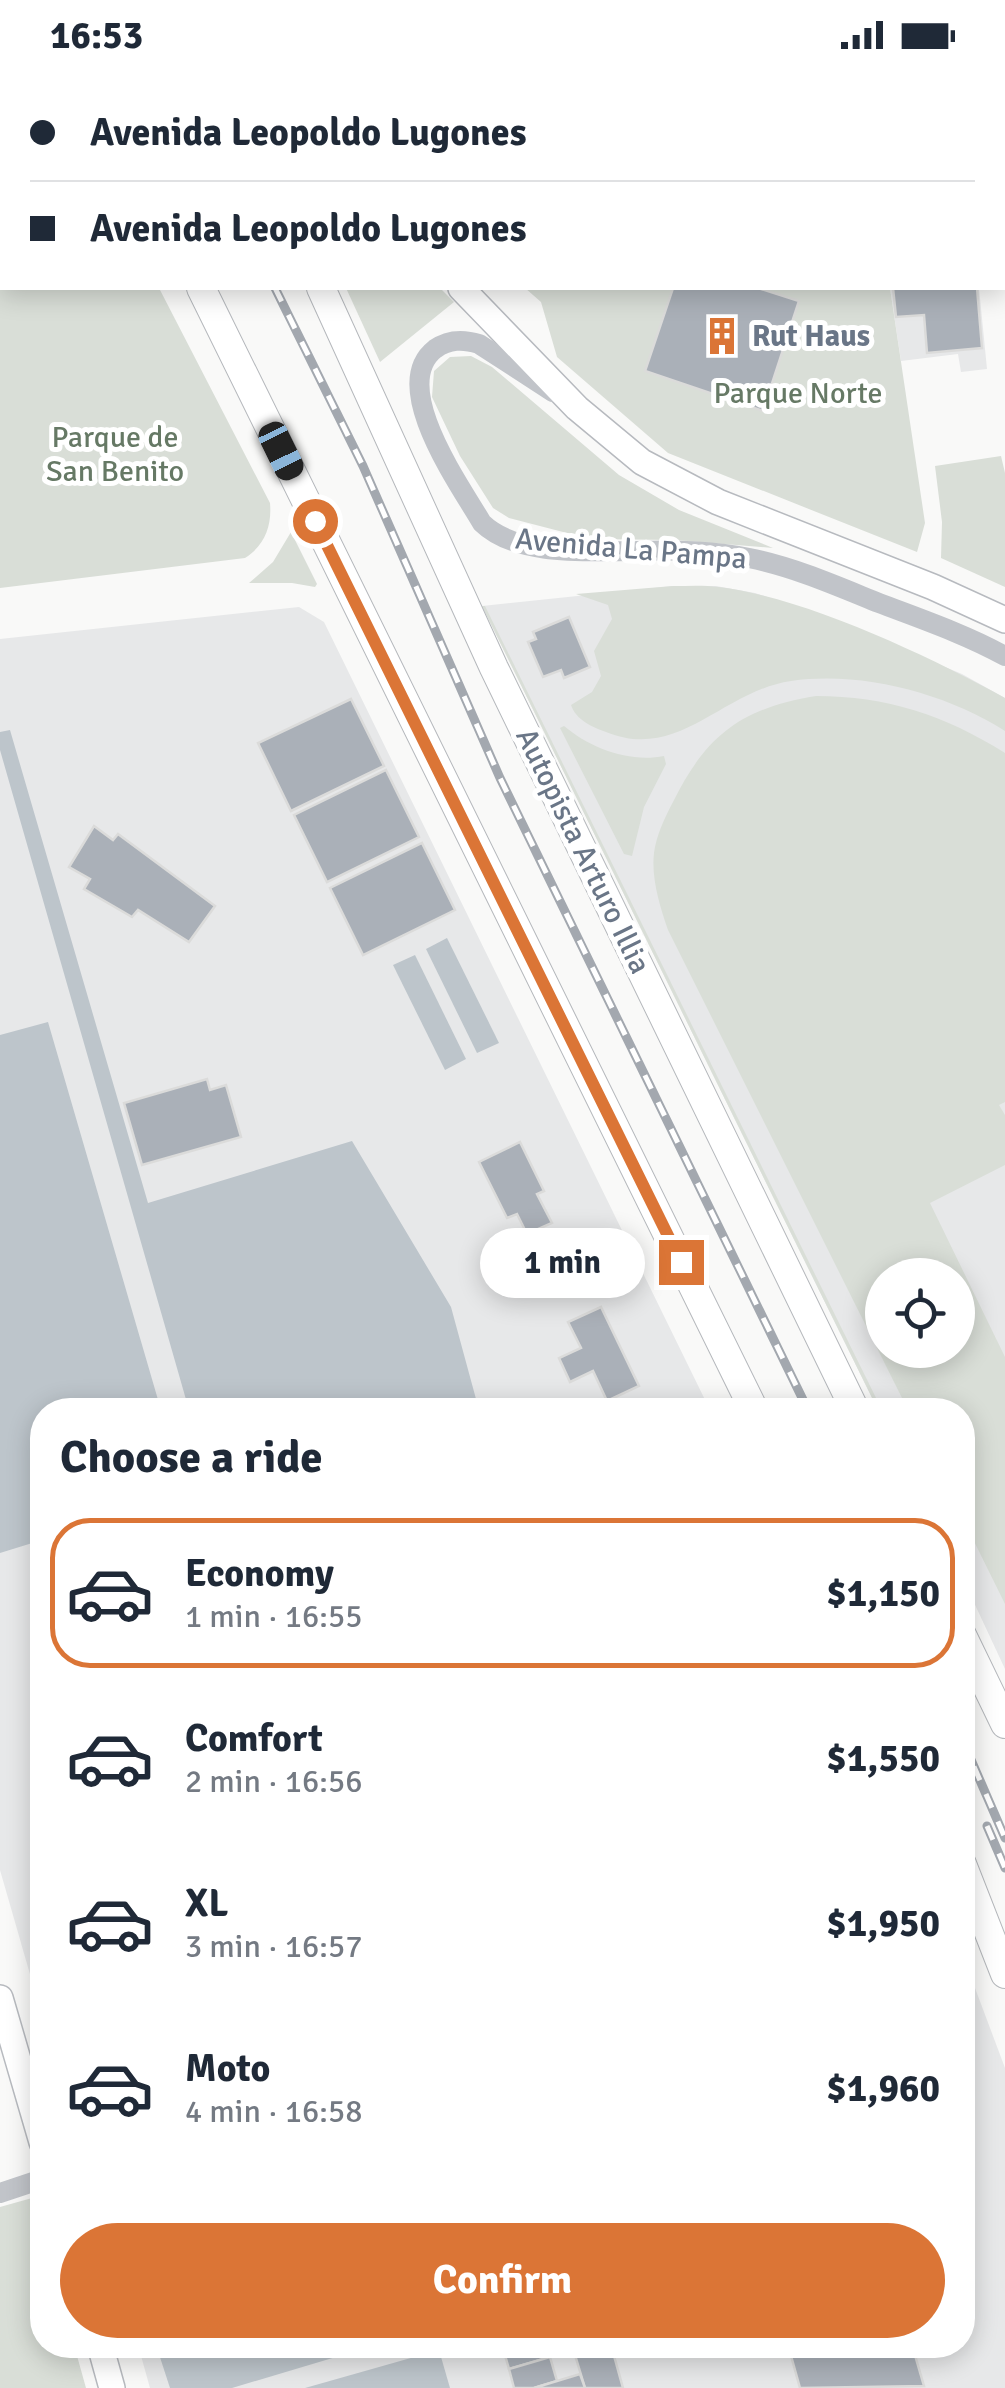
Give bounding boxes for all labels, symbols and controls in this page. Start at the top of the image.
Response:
text: 16:53 [50,12,143,59]
text: Avenida Leopoldo Lugones [90,109,527,156]
text: Avenida Leopoldo Lugones [90,205,527,252]
building icon: Rut Haus [701,315,743,357]
place label: Rut Haus [752,318,870,355]
park label: Parque Norte [713,375,883,412]
car [254,417,308,485]
park label: Parque de San Benito [46,419,184,490]
route start [293,499,338,544]
street label: Avenida La Pampa [514,520,748,578]
street label: Autopista Arturo Illia [507,722,659,980]
callout: 1 min [481,1227,646,1297]
route end [659,1240,704,1285]
text: 1 min [524,1243,601,1282]
map controls [865,1258,975,1368]
button: locate [865,1258,975,1368]
text: Choose a ride [60,1430,323,1485]
icon: car [65,1548,155,1638]
text: Economy [185,1550,334,1597]
text: $1,150 [826,1570,940,1617]
text: 1 min · 16:55 [185,1597,363,1636]
icon: car [65,1713,155,1803]
text: Comfort [185,1715,323,1762]
text: $1,550 [826,1735,940,1782]
text: 2 min · 16:56 [185,1762,363,1801]
icon: car [65,1878,155,1968]
text: XL [185,1880,228,1927]
text: $1,950 [826,1900,940,1947]
text: 3 min · 16:57 [185,1927,363,1966]
icon: car [65,2043,155,2133]
text: Moto [185,2045,270,2092]
text: $1,960 [826,2065,940,2112]
text: 4 min · 16:58 [185,2092,363,2131]
button: Confirm [60,2223,945,2338]

